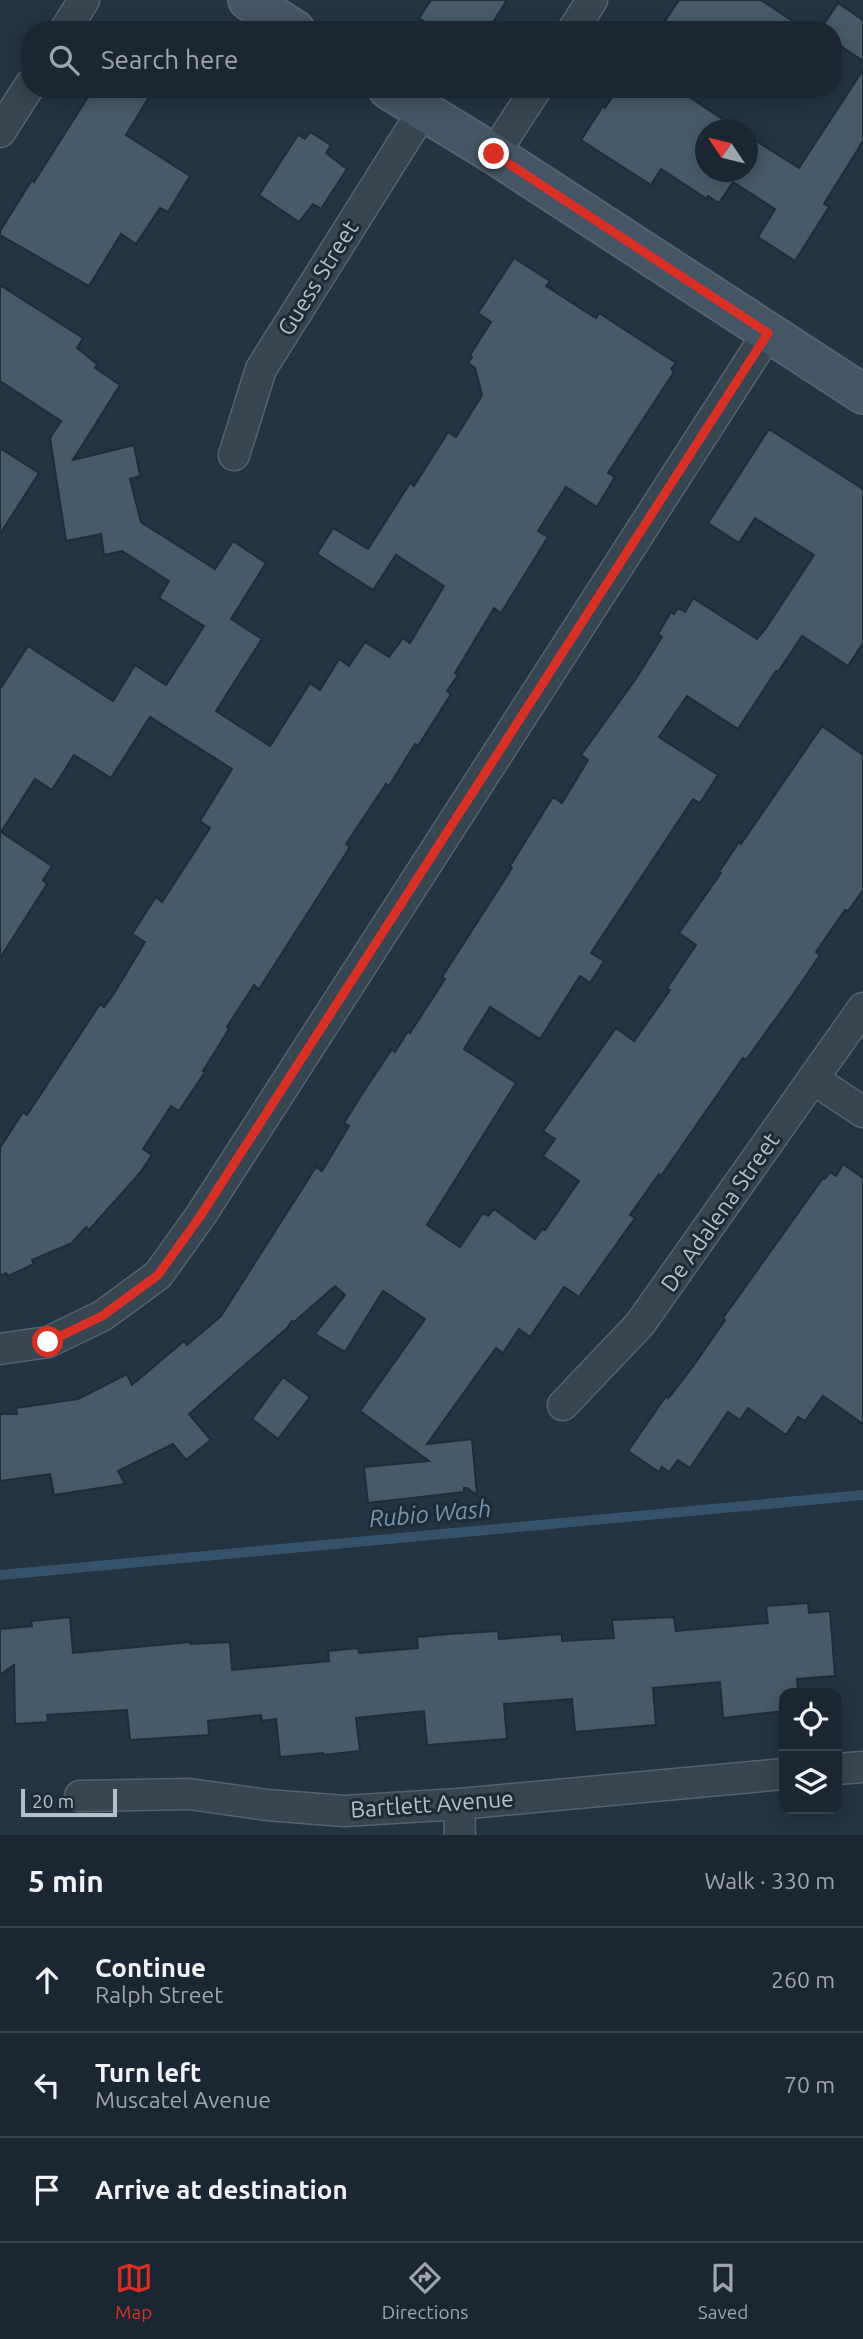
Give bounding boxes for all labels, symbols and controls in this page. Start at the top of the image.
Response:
search box [21,21,842,98]
icon: search [45,41,83,79]
text: Search here [101,45,238,74]
north arrow [695,119,758,182]
route end [478,138,509,169]
street label: Guess Street [272,216,363,340]
street label: De Adalena Street [656,1128,784,1296]
route start [32,1326,63,1357]
water label: Rubio Wash [368,1495,492,1532]
map controls [779,1688,842,1814]
button: locate [779,1688,842,1751]
button: layers [779,1751,842,1814]
street label: Bartlett Avenue [349,1785,515,1822]
scale bar [21,1786,117,1818]
text: 20 m [32,1790,74,1812]
text: 5 min [28,1864,104,1898]
text: Walk · 330 m [704,1868,835,1893]
text: Continue [95,1953,206,1982]
icon: ahead [28,1961,66,1999]
text: 260 m [771,1967,835,1992]
text: Ralph Street [95,1982,223,2007]
text: Turn left [95,2058,201,2087]
icon: left [28,2066,66,2104]
text: 70 m [784,2072,835,2097]
text: Muscatel Avenue [95,2087,271,2112]
icon: arrive [28,2171,66,2209]
text: Arrive at destination [95,2175,348,2204]
tab: Map [115,2259,153,2323]
tab: Directions [382,2259,469,2323]
tab: Saved [698,2259,748,2323]

